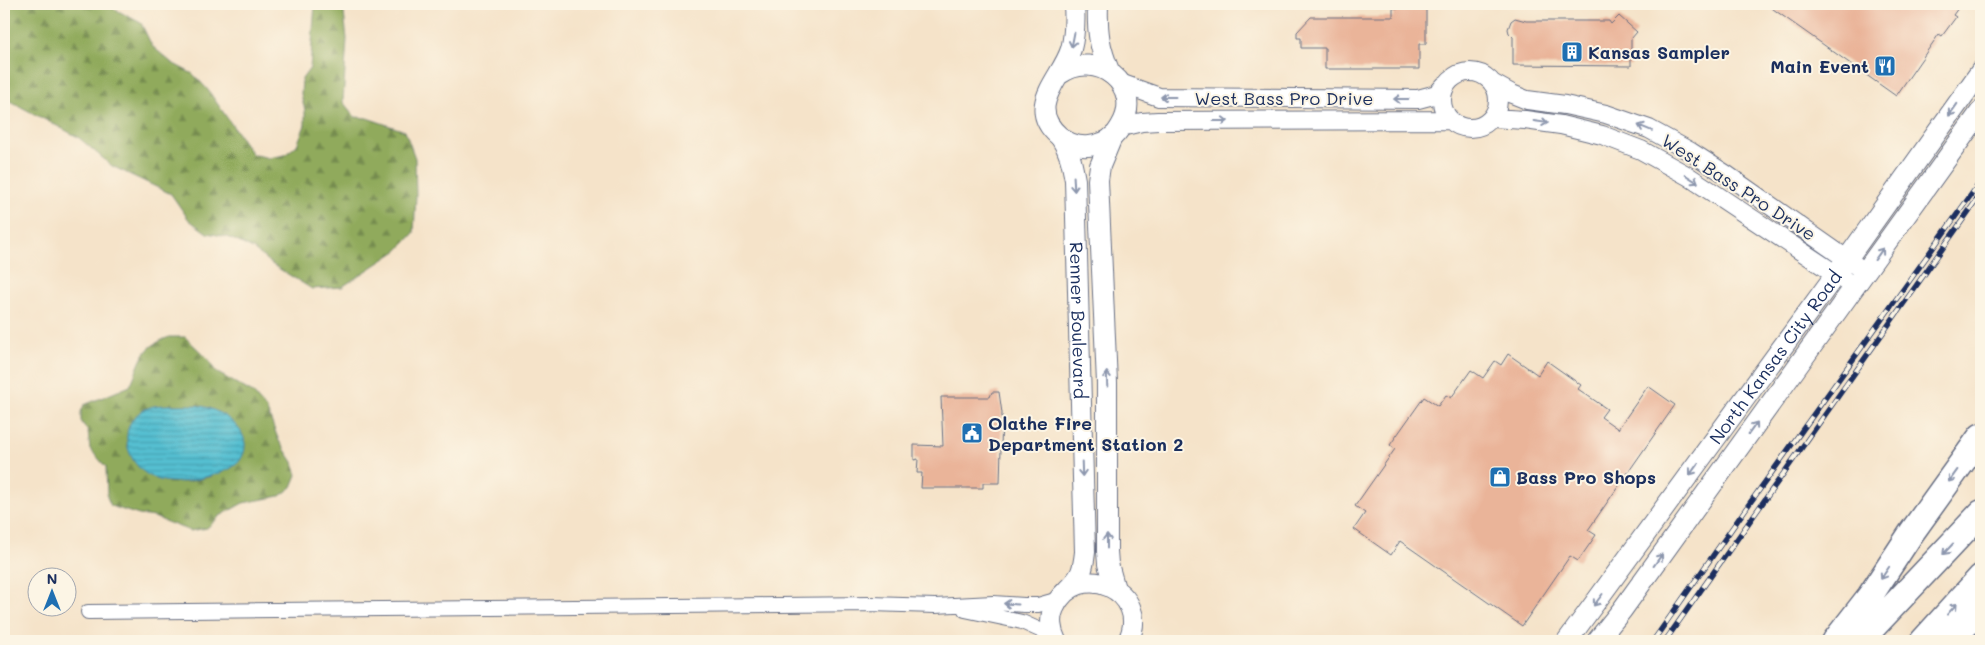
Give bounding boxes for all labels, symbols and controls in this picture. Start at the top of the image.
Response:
one-way arrow [1067,32,1077,48]
building icon: Kansas Sampler [1560,40,1584,64]
place label: Kansas Sampler [1588,40,1730,64]
place label: Main Event [1770,54,1869,78]
restaurant icon: Main Event [1873,54,1897,78]
street label: West Bass Pro Drive [1194,86,1374,110]
one-way arrow [1161,92,1177,102]
one-way arrow [1393,94,1410,104]
one-way arrow [1948,103,1958,117]
one-way arrow [1212,116,1229,126]
one-way arrow [1532,117,1548,127]
one-way arrow [1638,123,1653,132]
street label: West Bass Pro Drive [1657,128,1821,246]
one-way arrow [1684,174,1698,184]
one-way arrow [1070,176,1079,192]
street label: Renner Boulevard [1065,241,1093,399]
one-way arrow [1874,247,1884,261]
street label: North Kansas City Road [1703,265,1847,449]
one-way arrow [1102,371,1112,388]
place label: Olathe Fire Department Station 2 [988,411,1183,456]
public building icon: Olathe Fire Department Station 2 [960,421,984,445]
one-way arrow [1748,421,1758,435]
one-way arrow [1077,460,1087,477]
one-way arrow [1689,462,1699,476]
shop icon: Bass Pro Shops [1488,465,1512,489]
place label: Bass Pro Shops [1516,465,1656,489]
one-way arrow [1948,469,1958,483]
one-way arrow [1102,534,1112,550]
one-way arrow [1942,543,1954,555]
one-way arrow [1653,553,1663,567]
one-way arrow [1880,565,1890,579]
north arrow [28,568,78,618]
text: N [47,569,57,588]
one-way arrow [1593,593,1603,607]
one-way arrow [1003,600,1019,609]
one-way arrow [1946,603,1958,616]

